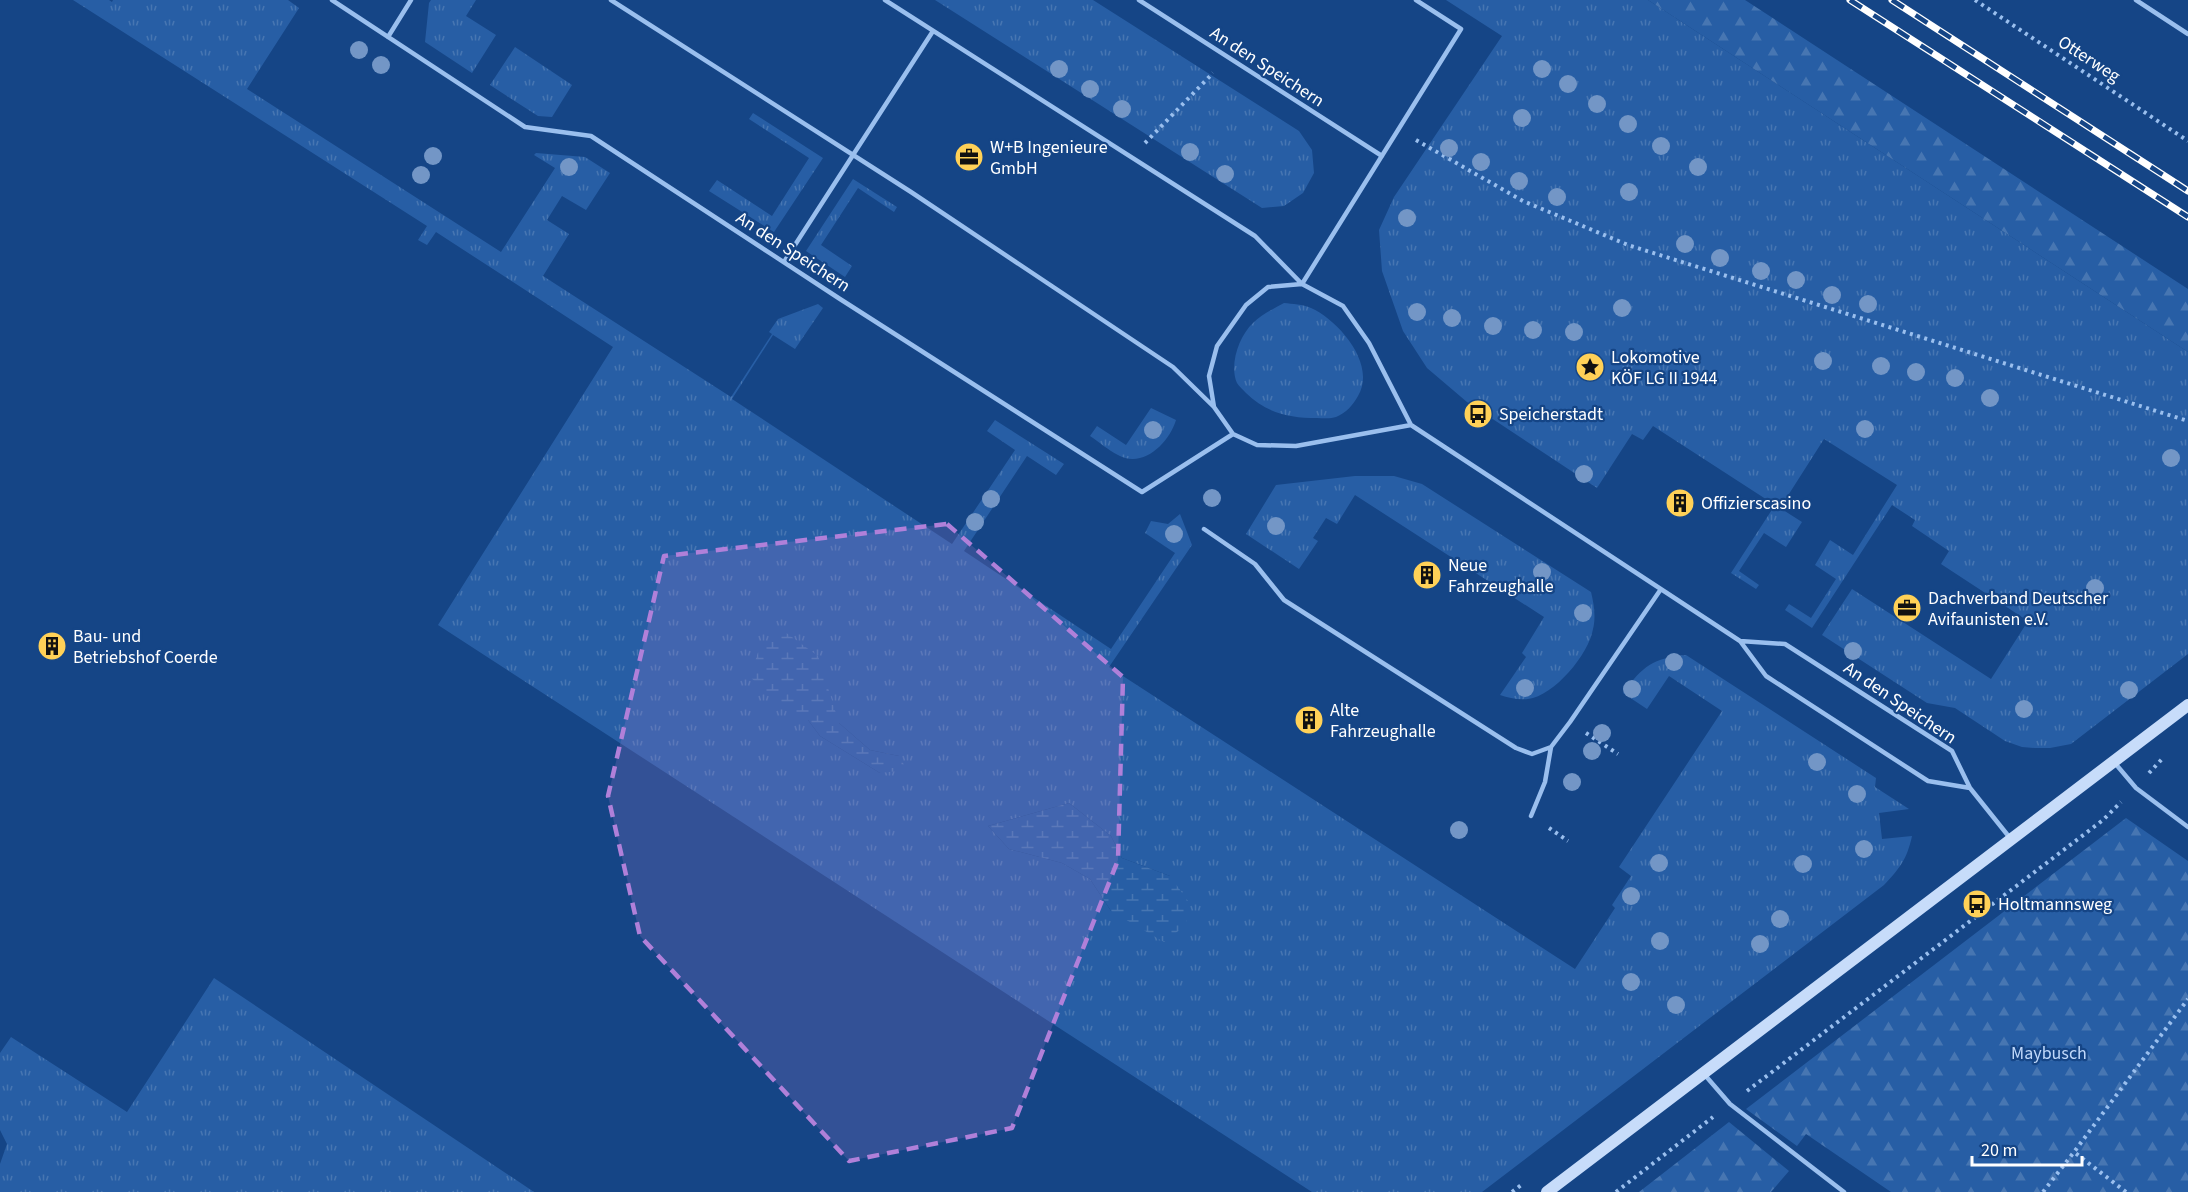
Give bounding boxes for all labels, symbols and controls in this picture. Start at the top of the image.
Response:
street label: An den Speichern [1205,21,1329,113]
street label: Otterweg [2053,30,2125,88]
place label: W+B Ingenieure GmbH [990,135,1108,181]
office icon: W+B Ingenieure GmbH [953,141,985,173]
street label: An den Speichern [731,206,855,298]
place label: Lokomotive KÖF LG II 1944 [1611,345,1717,391]
place icon: Lokomotive KÖF LG II 1944 [1574,351,1606,383]
bus stop icon: Speicherstadt [1462,398,1494,430]
place label: Speicherstadt [1499,402,1603,427]
building icon: Offizierscasino [1664,487,1696,519]
place label: Offizierscasino [1701,491,1811,516]
place label: Neue Fahrzeughalle [1448,553,1554,599]
building icon: Neue Fahrzeughalle [1411,559,1443,591]
place label: Dachverband Deutscher Avifaunisten e.V. [1928,586,2109,632]
office icon: Dachverband Deutscher Avifaunisten e.V. [1891,592,1923,624]
place label: Bau- und Betriebshof Coerde [73,624,218,670]
building icon: Bau- und Betriebshof Coerde [36,630,68,662]
street label: An den Speichern [1838,656,1962,750]
place label: Alte Fahrzeughalle [1330,698,1436,744]
building icon: Alte Fahrzeughalle [1293,704,1325,736]
bus stop icon: Holtmannsweg [1961,888,1993,920]
place label: Holtmannsweg [1998,892,2112,917]
park label: Maybusch [2011,1041,2087,1066]
scale bar [1972,1129,2082,1167]
text: 20 m [1981,1138,2017,1163]

